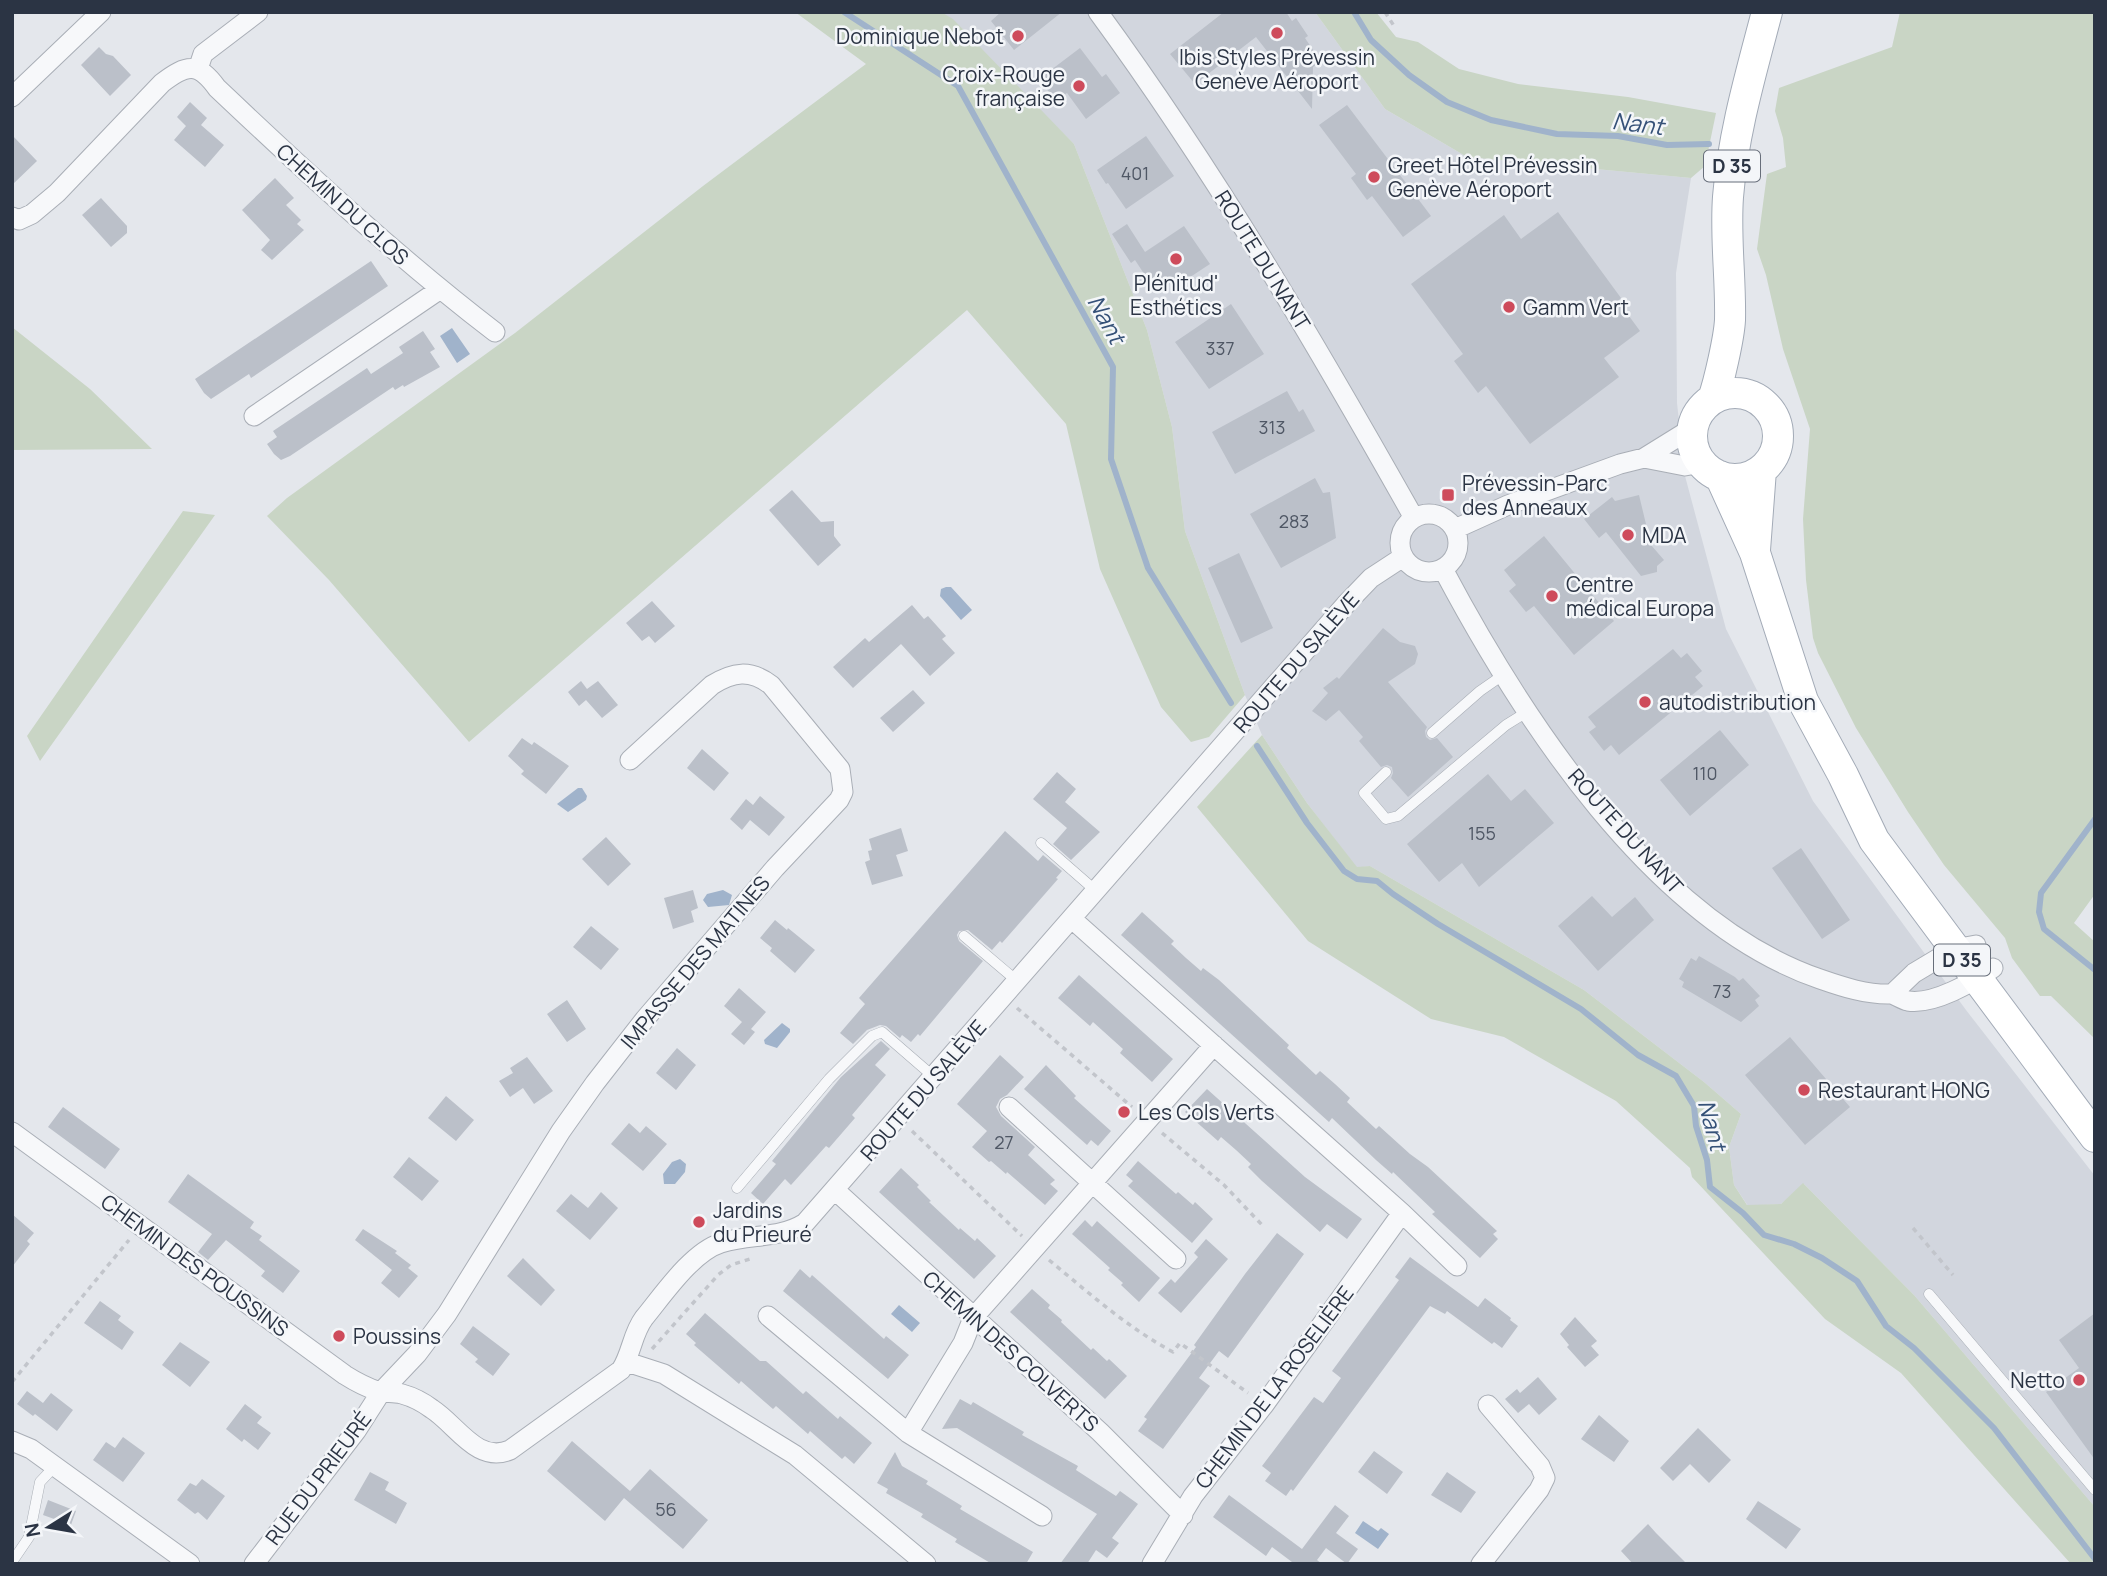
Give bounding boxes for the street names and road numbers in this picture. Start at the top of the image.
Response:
street label: CHEMIN DU CLOS [271,137,415,271]
road number: D 35 [1704,150,1760,182]
street label: ROUTE DU NANT [1209,185,1317,335]
street label: ROUTE DU SALÈVE [1227,585,1365,739]
street label: ROUTE DU NANT [1562,762,1690,900]
street label: IMPASSE DES MATINES [614,869,776,1054]
road number: D 35 [1934,944,1990,976]
street label: ROUTE DU SALÈVE [854,1013,992,1167]
street label: CHEMIN DES POUSSINS [96,1187,295,1343]
street label: CHEMIN DES COLVERTS [917,1264,1105,1438]
street label: CHEMIN DE LA ROSELIÈRE [1188,1280,1360,1494]
street label: RUE DU PRIEURÉ [259,1406,377,1550]

